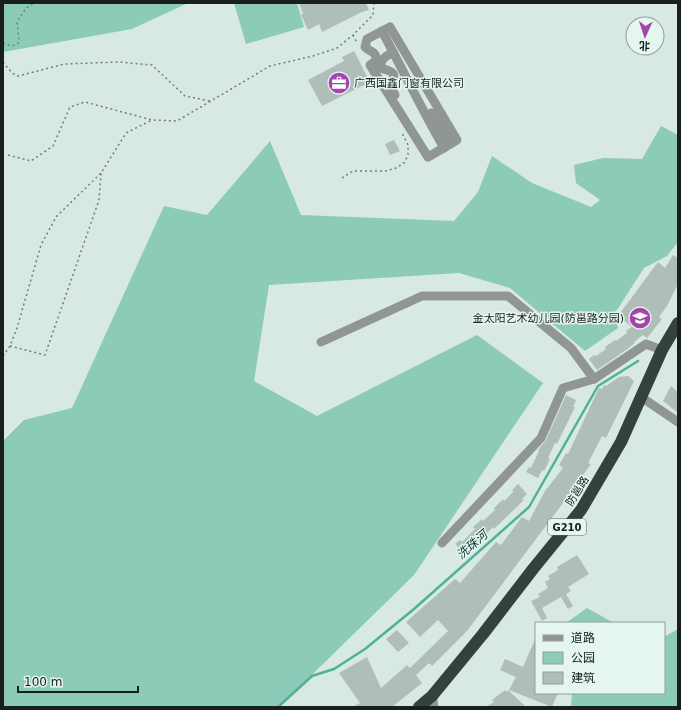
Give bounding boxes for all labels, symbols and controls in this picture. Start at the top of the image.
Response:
north arrow [625,16,665,56]
text: 北 [639,39,650,52]
office icon: 广西国鑫门窗有限公司 [326,70,352,96]
place label: 广西国鑫门窗有限公司 [354,77,464,90]
school or university icon: 金太阳艺术幼儿园(防邕路分园) [627,305,653,331]
place label: 金太阳艺术幼儿园(防邕路分园) [472,312,624,325]
street label: 防邕路 [563,474,592,509]
road number: G210 [548,519,586,535]
water label: 洗珠河 [454,527,492,562]
legend [535,622,665,694]
text: 道路 [571,631,595,645]
text: 公园 [571,651,595,665]
scale bar [18,668,138,694]
text: 建筑 [571,671,595,685]
text: 100 m [24,675,62,689]

